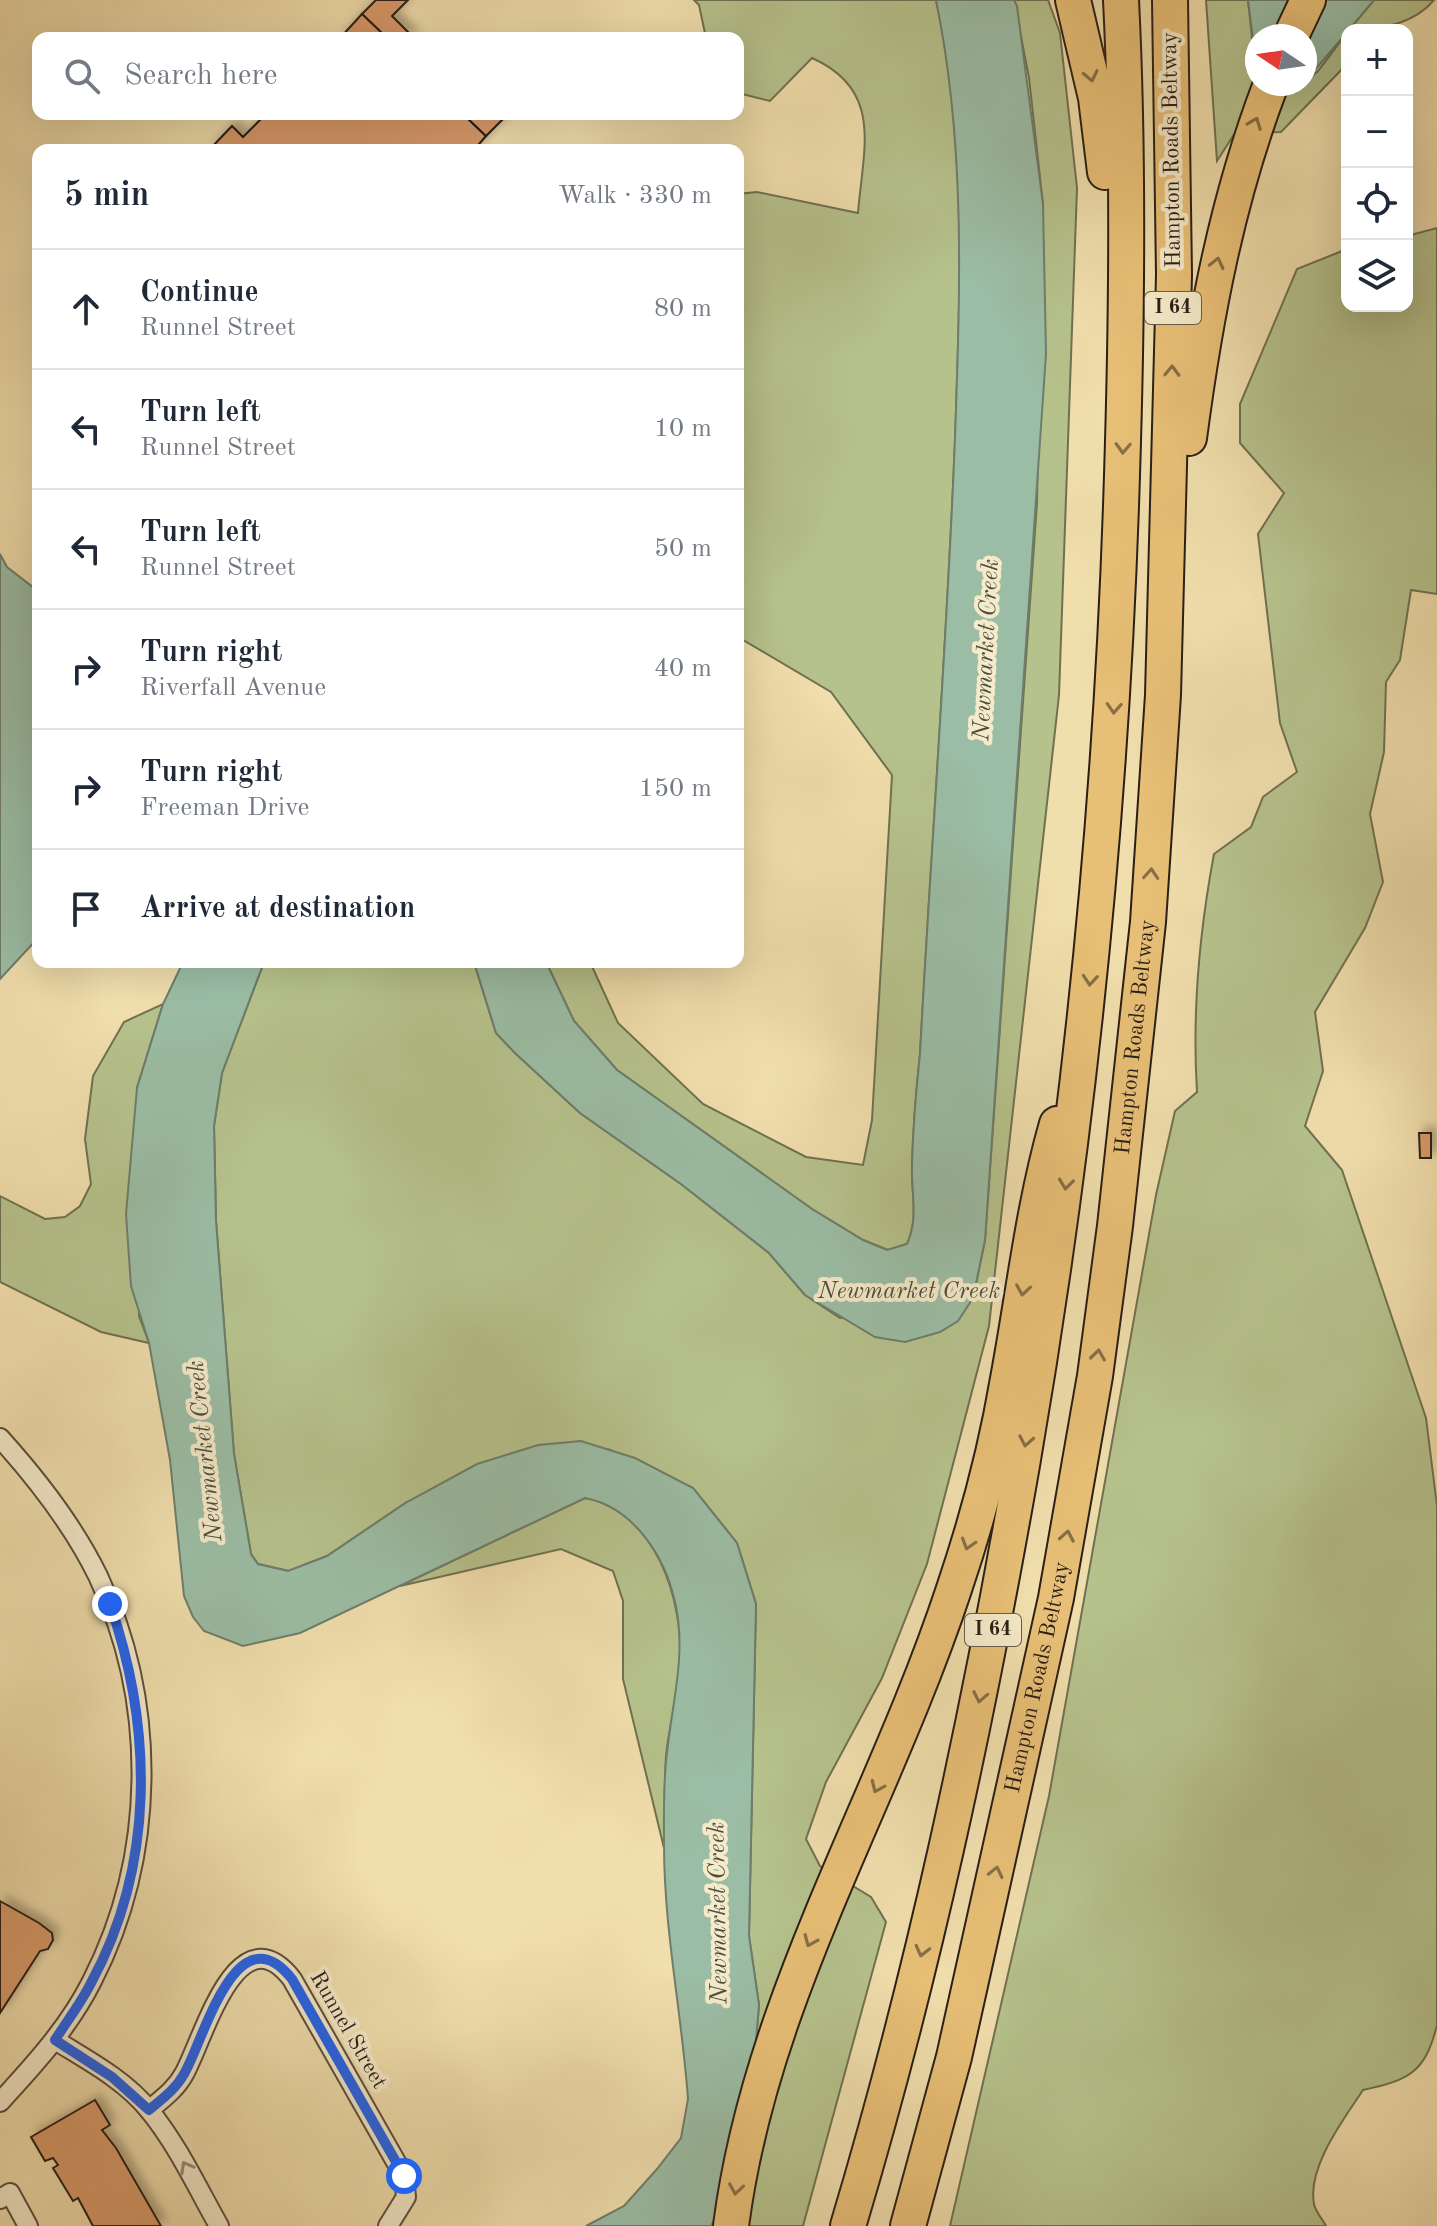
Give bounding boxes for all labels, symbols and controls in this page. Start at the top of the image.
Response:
north arrow [1245,24,1317,96]
map controls [1341,24,1413,312]
button: + [1341,24,1413,96]
search box [32,32,744,120]
street label: Hampton Roads Beltway [1159,32,1185,268]
icon: search [60,54,104,98]
text: Search here [124,61,278,91]
one-way arrow [1082,69,1099,83]
button: − [1341,96,1413,168]
one-way arrow [1245,117,1262,131]
button: locate [1341,168,1413,240]
text: 5 min [64,179,149,213]
text: Walk · 330 m [558,183,712,209]
button: layers [1341,240,1413,312]
one-way arrow [1208,256,1225,270]
text: Continue [140,278,259,308]
icon: ahead [64,287,108,331]
road number: I 64 [1145,292,1201,324]
text: 80 m [654,296,712,322]
text: Runnel Street [140,315,296,341]
one-way arrow [1163,364,1180,377]
text: Turn left [140,398,261,428]
icon: left [64,407,108,451]
text: 10 m [654,416,712,442]
text: Runnel Street [140,435,296,461]
one-way arrow [1114,442,1132,455]
text: Turn left [140,518,261,548]
icon: left [64,527,108,571]
text: 50 m [654,536,712,562]
text: Runnel Street [140,555,296,581]
water label: Newmarket Creek [970,558,1004,743]
text: Turn right [140,638,282,668]
icon: right [64,647,108,691]
text: 40 m [654,656,712,682]
text: Riverfall Avenue [140,675,326,701]
one-way arrow [1105,702,1122,715]
text: Turn right [140,758,282,788]
icon: right [64,767,108,811]
text: 150 m [639,776,712,802]
text: Freeman Drive [140,795,309,821]
one-way arrow [1142,867,1159,880]
icon: arrive [64,887,108,931]
text: Arrive at destination [140,894,415,924]
street label: Hampton Roads Beltway [1112,918,1159,1156]
one-way arrow [1082,974,1099,987]
one-way arrow [1058,1178,1075,1191]
water label: Newmarket Creek [817,1280,1000,1304]
one-way arrow [1015,1283,1032,1297]
one-way arrow [1089,1348,1106,1362]
water label: Newmarket Creek [185,1359,228,1544]
one-way arrow [1018,1434,1035,1448]
one-way arrow [1058,1529,1075,1542]
one-way arrow [961,1536,977,1550]
street label: Hampton Roads Beltway [1002,1560,1073,1795]
route end [92,1586,128,1622]
road number: I 64 [965,1614,1021,1646]
one-way arrow [972,1690,989,1703]
one-way arrow [871,1779,887,1793]
water label: Newmarket Creek [705,1822,733,2005]
one-way arrow [987,1866,1004,1879]
one-way arrow [804,1932,820,1947]
one-way arrow [915,1943,932,1957]
street label: Runnel Street [306,1967,390,2093]
route start [386,2158,422,2194]
one-way arrow [180,2161,196,2175]
one-way arrow [729,2182,746,2196]

